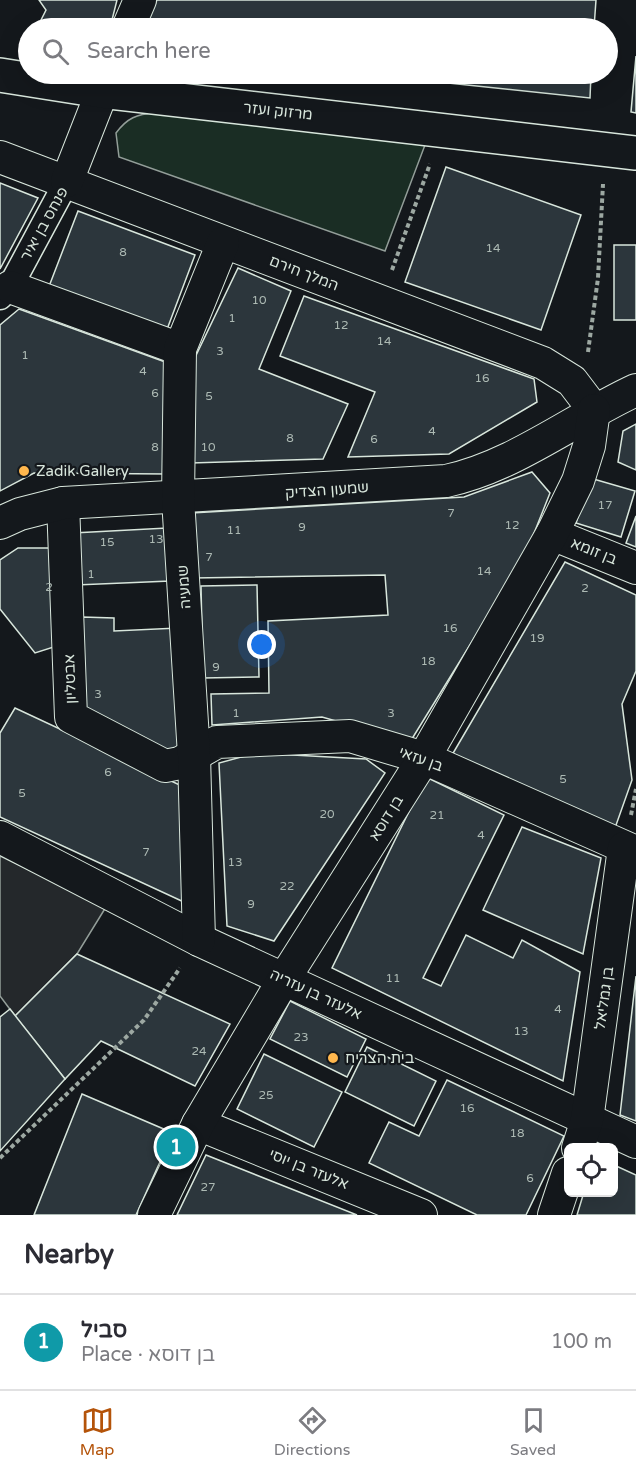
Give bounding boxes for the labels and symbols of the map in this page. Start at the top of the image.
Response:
street label: מרזוק ועזר [242,98,314,124]
street label: פנחס בן יאיר [16,184,72,264]
house number: 14 [485,241,501,255]
house number: 8 [119,245,127,259]
street label: המלך חירם [267,252,341,294]
house number: 10 [251,293,267,307]
house number: 1 [228,311,236,325]
house number: 12 [333,318,349,332]
house number: 14 [376,334,392,348]
house number: 3 [216,344,224,358]
house number: 1 [21,348,29,362]
house number: 4 [139,364,147,378]
house number: 16 [474,371,490,385]
house number: 6 [151,386,159,400]
house number: 5 [205,389,213,403]
house number: 4 [428,424,436,438]
house number: 8 [286,431,294,445]
house number: 6 [370,432,378,446]
house number: 8 [151,440,159,454]
house number: 10 [200,440,216,454]
place label: Zadik Gallery [36,462,129,480]
marker: Zadik Gallery [17,464,31,478]
street label: שמעון הצדיק [284,478,370,502]
house number: 17 [597,498,613,512]
house number: 7 [447,506,455,520]
house number: 12 [504,518,520,532]
house number: 9 [298,520,306,534]
house number: 11 [226,523,242,537]
house number: 13 [148,532,164,546]
street label: בן זומא [568,534,620,568]
house number: 15 [99,535,115,549]
house number: 7 [205,550,213,564]
street label: שמעיה [173,564,195,610]
house number: 14 [476,564,492,578]
house number: 1 [87,567,95,581]
house number: 2 [45,580,53,594]
house number: 2 [581,581,589,595]
house number: 16 [442,621,458,635]
your location [247,630,276,659]
house number: 19 [529,631,545,645]
street label: אבטליון [60,654,80,704]
house number: 18 [420,654,436,668]
house number: 9 [212,660,220,674]
house number: 3 [94,687,102,701]
house number: 1 [232,706,240,720]
house number: 3 [387,706,395,720]
street label: בן עזאי [396,743,446,775]
house number: 6 [104,765,112,779]
house number: 5 [559,772,567,786]
house number: 5 [18,786,26,800]
street label: בן דוסא [365,792,407,844]
house number: 20 [319,807,335,821]
house number: 21 [429,808,445,822]
house number: 4 [477,828,485,842]
house number: 7 [142,845,150,859]
house number: 13 [227,855,243,869]
house number: 22 [279,879,295,893]
house number: 9 [247,897,255,911]
street label: אלעזר בן עזריה [267,965,365,1023]
street label: בן גמליאל [591,965,617,1031]
house number: 11 [385,971,401,985]
house number: 4 [554,1002,562,1016]
house number: 13 [513,1024,529,1038]
house number: 23 [293,1030,309,1044]
house number: 24 [191,1044,207,1058]
place label: בית הצריח [345,1049,415,1067]
marker: בית הצריח [326,1051,340,1065]
house number: 25 [258,1088,274,1102]
house number: 16 [459,1101,475,1115]
pin: 1 [156,1124,195,1170]
house number: 18 [509,1126,525,1140]
street label: אלעזר בן יוסי [267,1145,352,1193]
house number: 6 [526,1171,534,1185]
house number: 27 [200,1180,216,1194]

